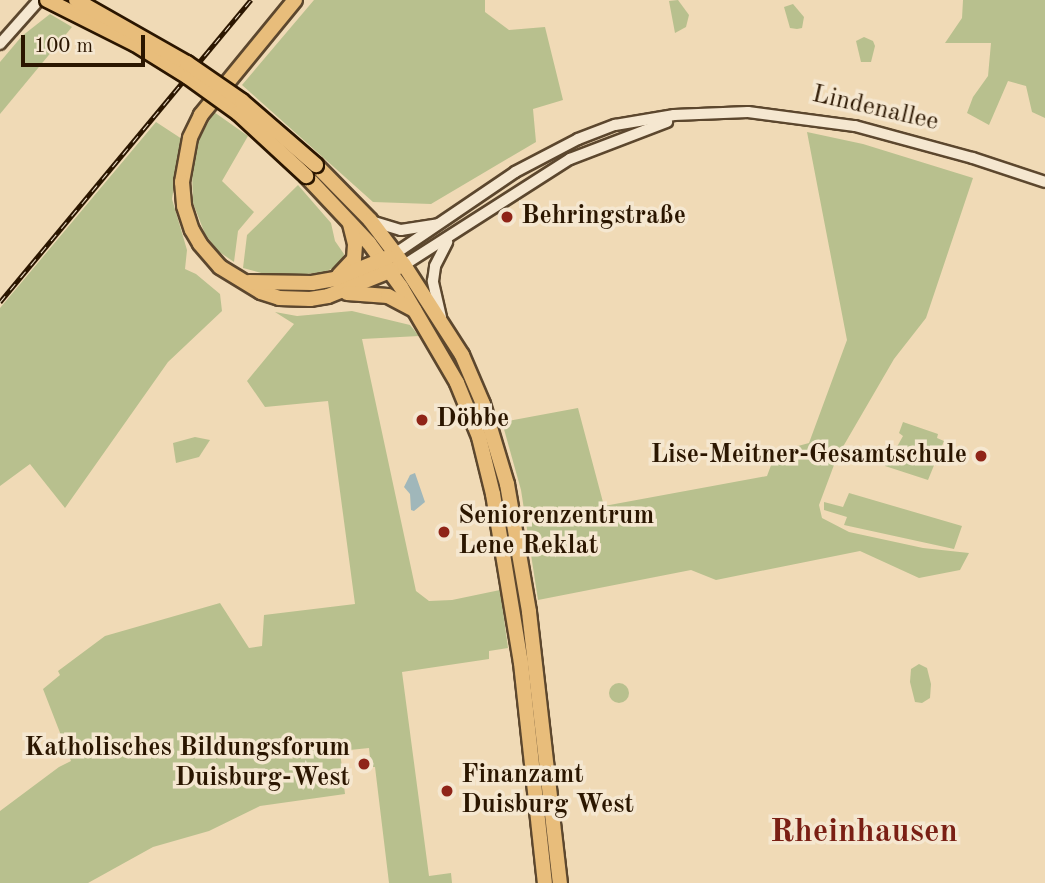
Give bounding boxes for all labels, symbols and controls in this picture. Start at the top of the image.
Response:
scale bar [24,21,149,65]
text: 100 m [34,36,93,57]
street label: Lindenallee [809,79,941,139]
place label: Behringstraße [521,201,686,233]
marker: Behringstraße [499,209,515,225]
place label: Döbbe [436,404,509,436]
marker: Döbbe [414,412,430,428]
place label: Lise-Meitner-Gesamtschule [650,440,967,472]
marker: Lise-Meitner-Gesamtschule [973,448,989,464]
place label: Seniorenzentrum Lene Reklat [458,501,654,562]
marker: Seniorenzentrum Lene Reklat [436,524,452,540]
place label: Katholisches Bildungsforum Duisburg-West [24,733,350,794]
marker: Katholisches Bildungsforum Duisburg-West [356,756,372,772]
place label: Finanzamt Duisburg West [461,760,634,822]
marker: Finanzamt Duisburg West [439,783,455,799]
district label: Rheinhausen [770,813,958,853]

